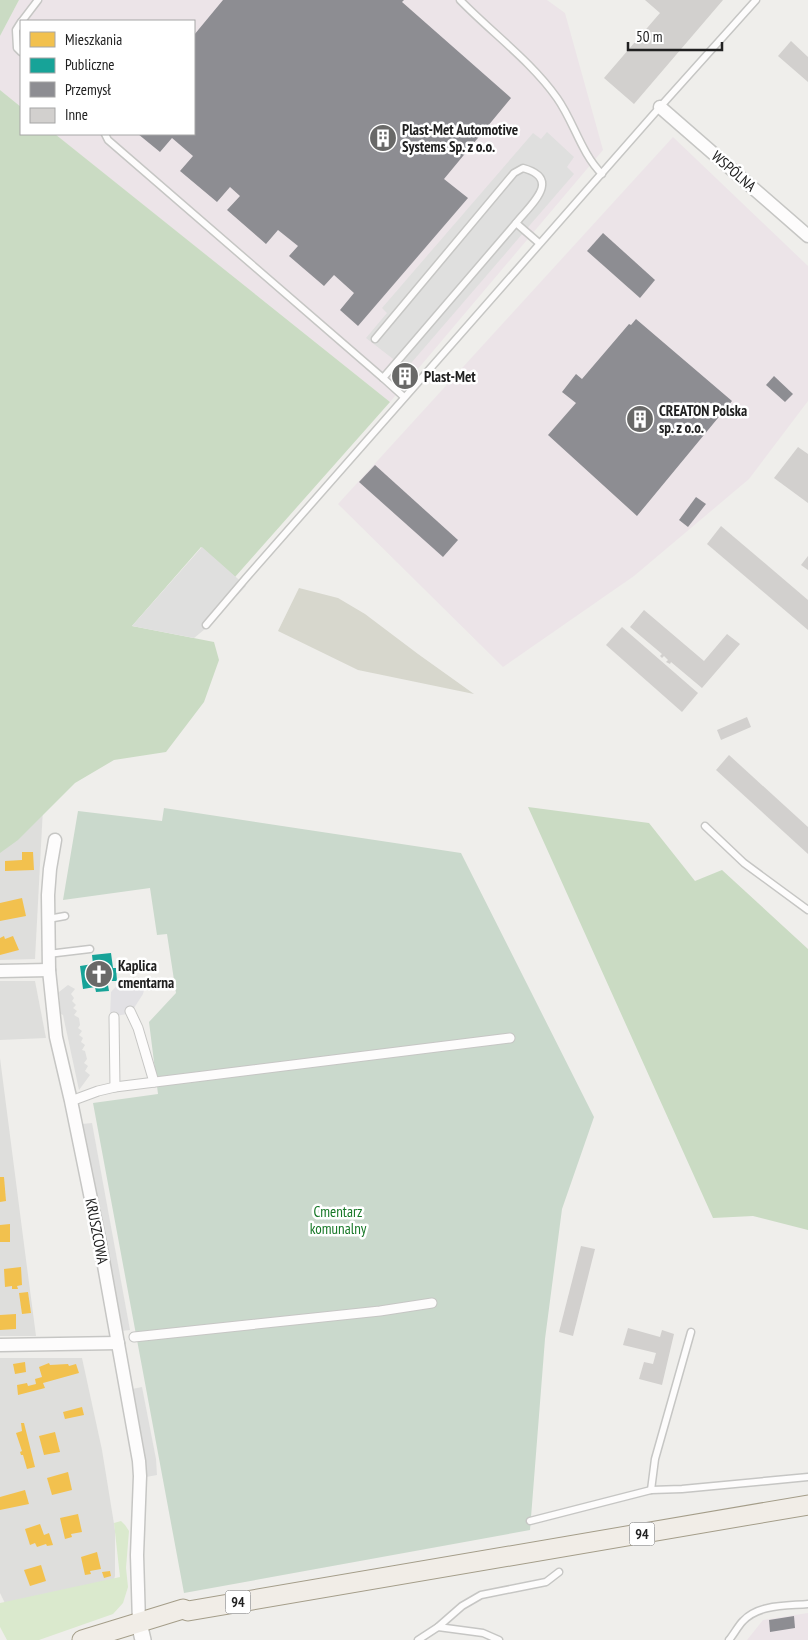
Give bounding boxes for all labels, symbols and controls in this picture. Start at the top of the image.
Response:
legend [20,20,195,135]
scale bar [628,20,722,52]
text: 50 m [636,27,662,46]
text: Mieszkania [65,30,122,49]
text: Publiczne [65,55,114,74]
text: Przemysł [65,80,111,99]
text: Inne [65,105,88,124]
place label: Plast-Met Automotive Systems Sp. z o.o. [402,120,518,156]
building icon: Plast-Met Automotive Systems Sp. z o.o. [368,123,398,153]
street label: WSPÓLNA [708,147,761,196]
building icon: Plast-Met [390,361,420,391]
place label: Plast-Met [424,367,476,386]
place label: CREATON Polska sp. z o.o. [659,401,747,437]
building icon: CREATON Polska sp. z o.o. [625,404,655,434]
place label: Kaplica cmentarna [118,956,174,992]
church icon: Kaplica cmentarna [84,959,114,989]
street label: KRUSZCOWA [81,1197,113,1266]
park label: Cmentarz komunalny [310,1202,367,1238]
road number: 94 [630,1522,654,1546]
road number: 94 [226,1590,250,1614]

